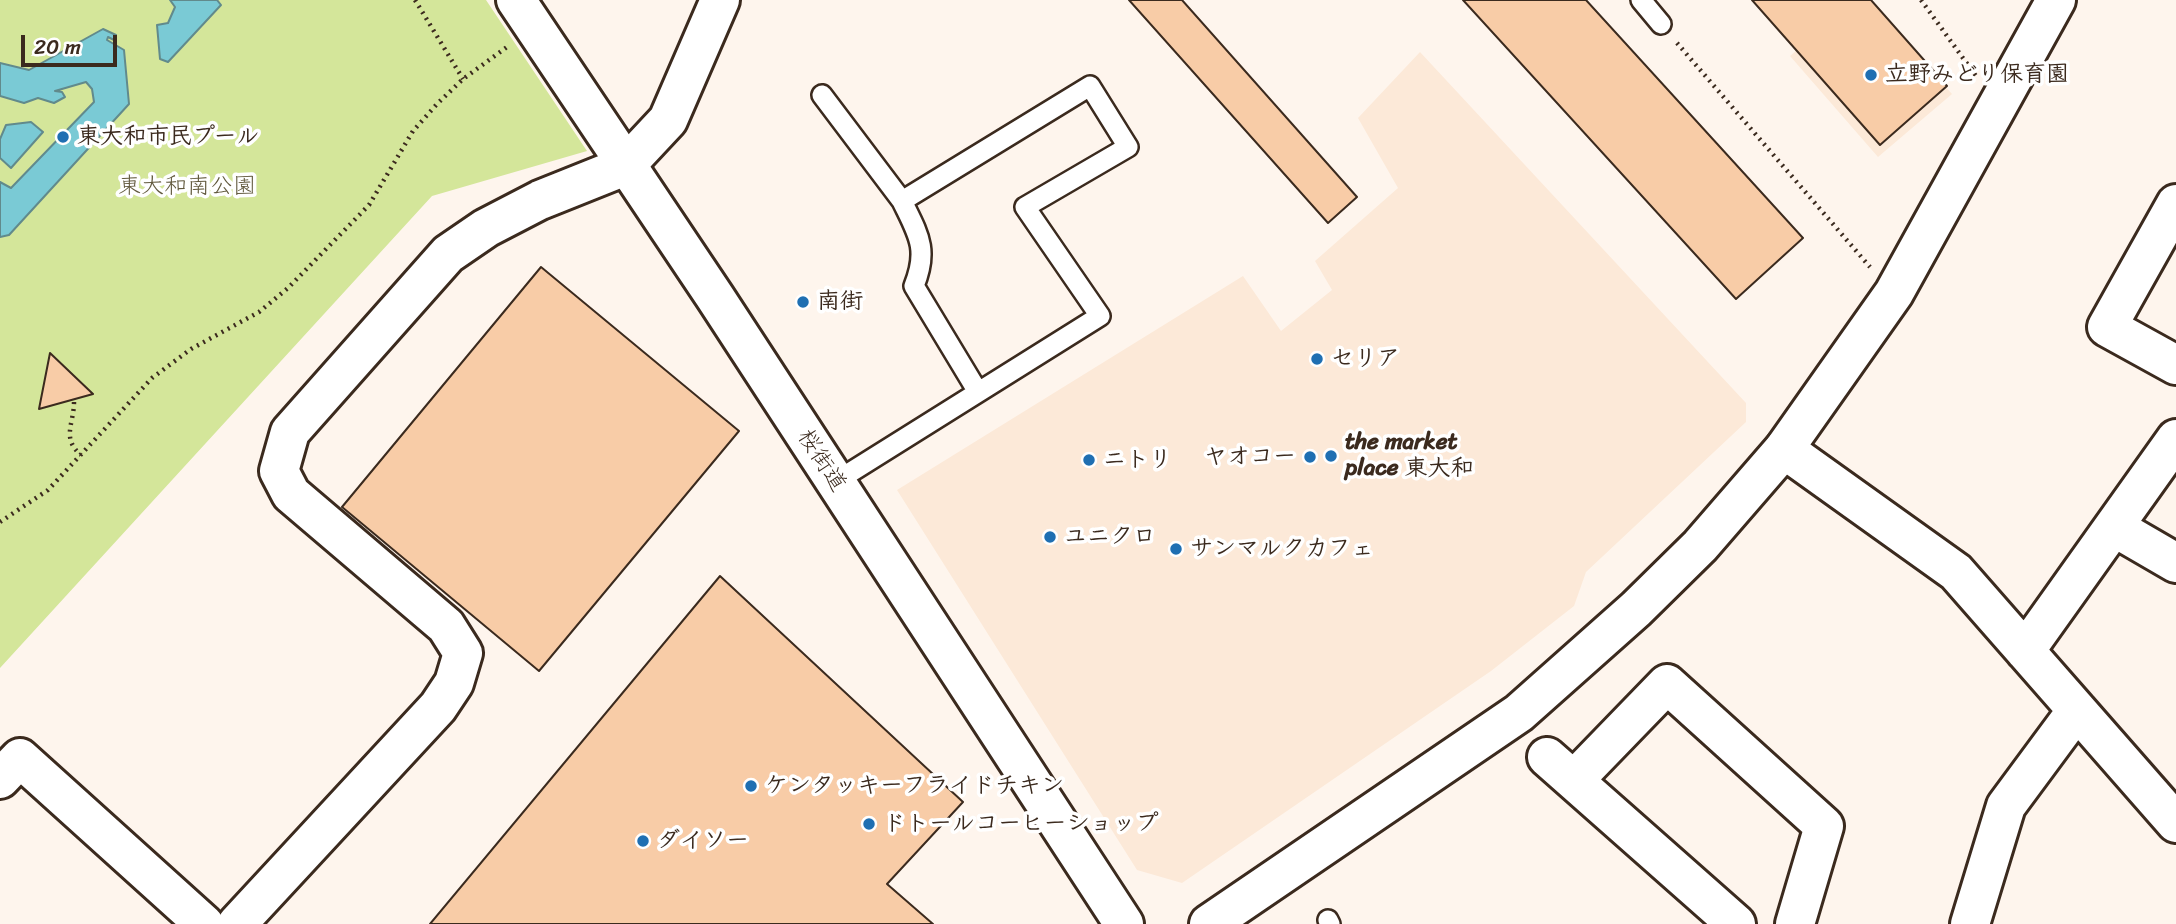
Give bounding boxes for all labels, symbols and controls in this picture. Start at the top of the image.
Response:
scale bar [24,21,121,65]
text: 20 m [34,28,81,66]
place label: 立野みどり保育園 [1885,61,2069,89]
marker: 立野みどり保育園 [1863,67,1879,83]
place label: 東大和市民プール [77,123,260,151]
marker: 東大和市民プール [55,129,71,145]
park label: 東大和南公園 [118,173,256,201]
place label: 南街 [817,288,863,316]
marker: 南街 [795,294,811,310]
place label: セリア [1331,345,1400,373]
marker: セリア [1309,351,1325,367]
street label: 桜街道 [791,425,851,497]
place label: the market place 東大和 [1345,429,1474,483]
place label: ヤオコー [1204,443,1296,471]
place label: ニトリ [1103,446,1172,474]
marker: the market place 東大和 [1323,448,1339,464]
marker: ヤオコー [1302,449,1318,465]
marker: ニトリ [1081,452,1097,468]
place label: ユニクロ [1064,523,1156,551]
marker: ユニクロ [1042,529,1058,545]
place label: サンマルクカフェ [1190,535,1374,563]
marker: サンマルクカフェ [1168,541,1184,557]
place label: ケンタッキーフライドチキン [765,772,1064,800]
marker: ケンタッキーフライドチキン [743,778,759,794]
place label: ドトールコーヒーショップ [883,810,1159,838]
marker: ドトールコーヒーショップ [861,816,877,832]
place label: ダイソー [657,827,749,855]
marker: ダイソー [635,833,651,849]

